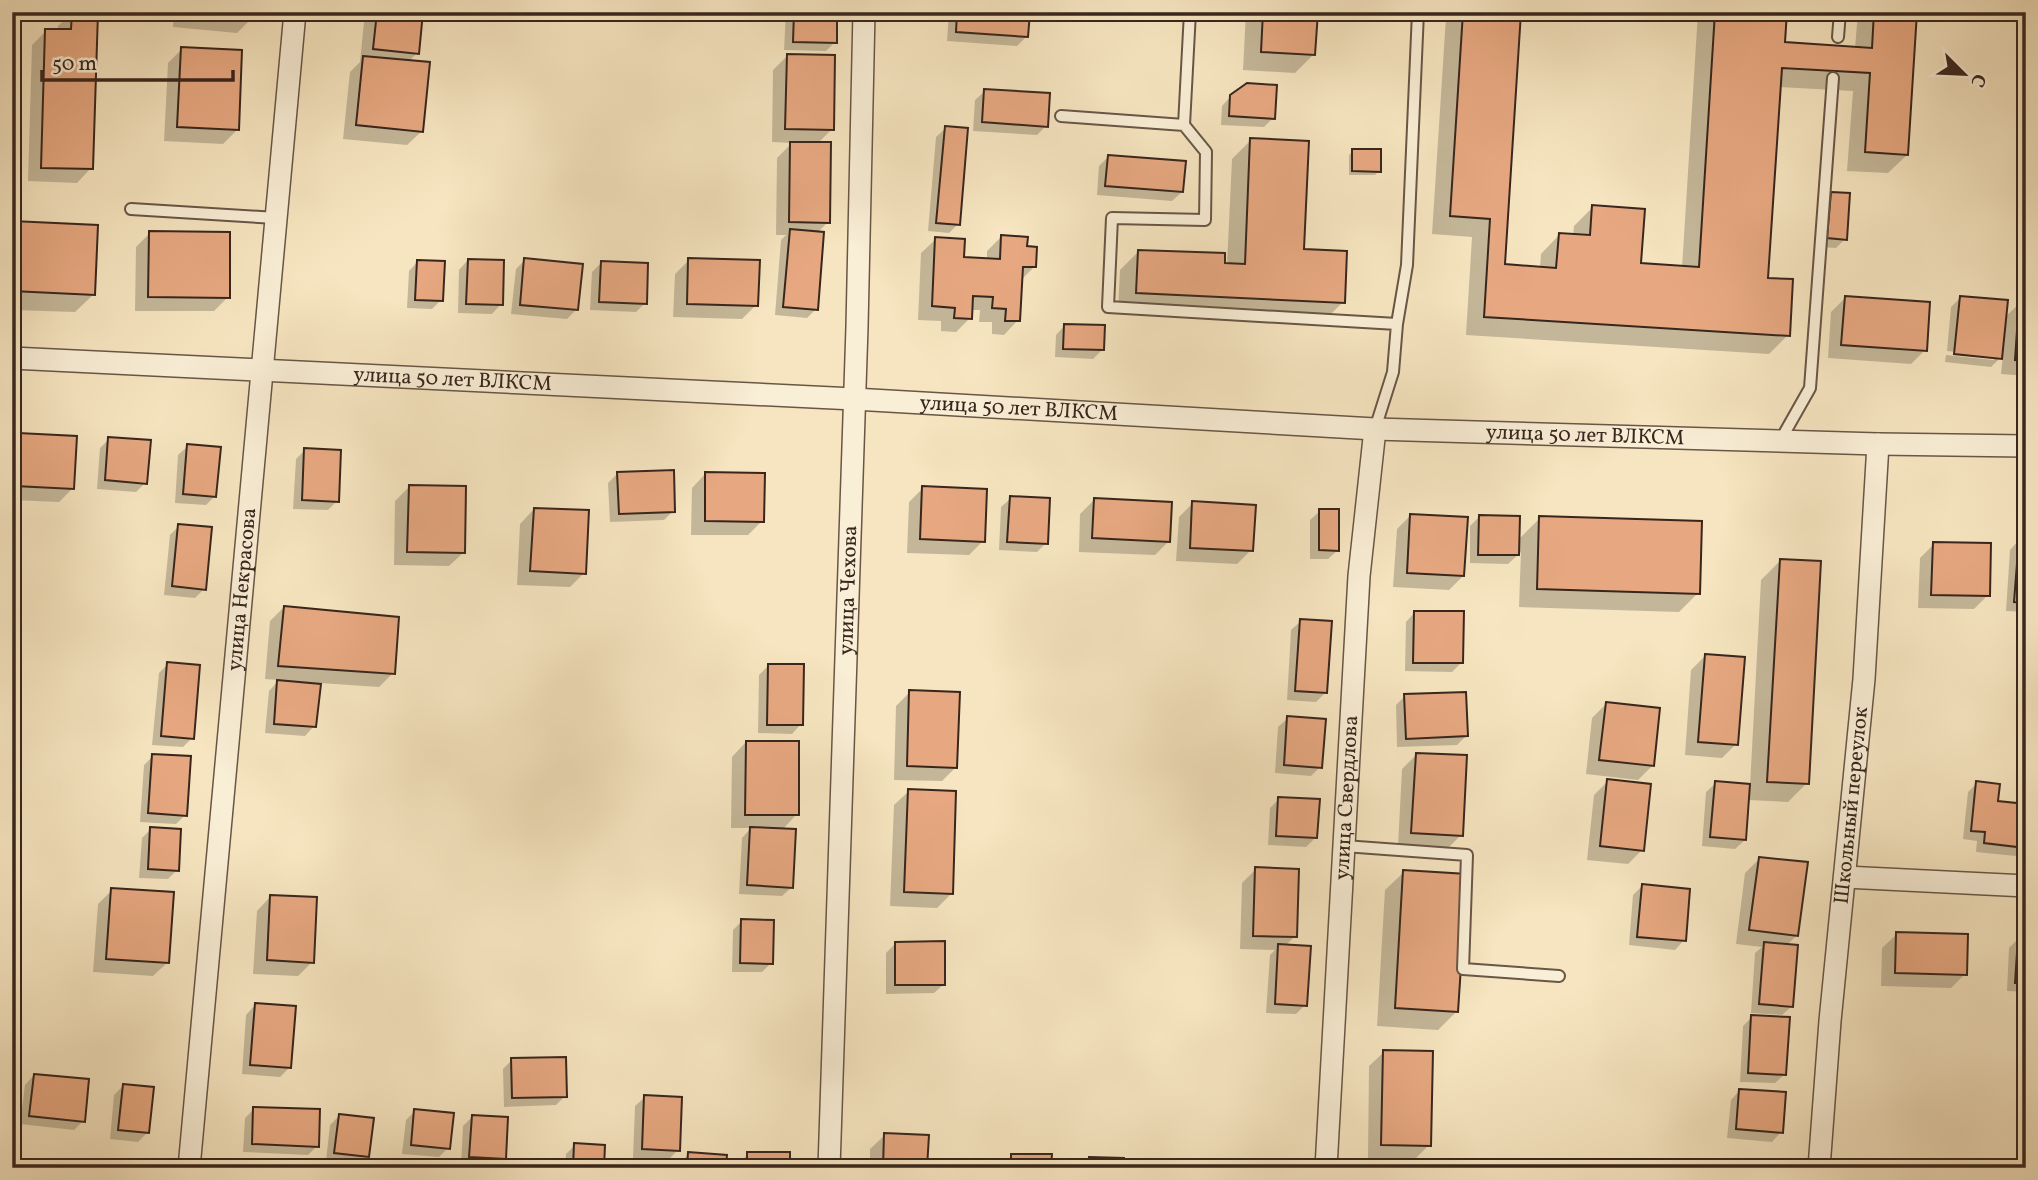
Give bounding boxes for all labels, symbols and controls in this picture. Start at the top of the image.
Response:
scale bar [42,38,233,82]
north arrow [1930,38,2000,108]
text: 50 m [52,50,97,79]
text: С [1963,69,1992,91]
street label: улица 50 лет ВЛКСМ [353,360,552,399]
street label: улица 50 лет ВЛКСМ [919,388,1119,429]
street label: улица 50 лет ВЛКСМ [1485,418,1685,453]
street label: улица Некрасова [220,506,264,672]
street label: улица Чехова [832,525,865,656]
street label: Школьный переулок [1827,705,1876,906]
street label: улица Свердлова [1328,715,1366,881]

